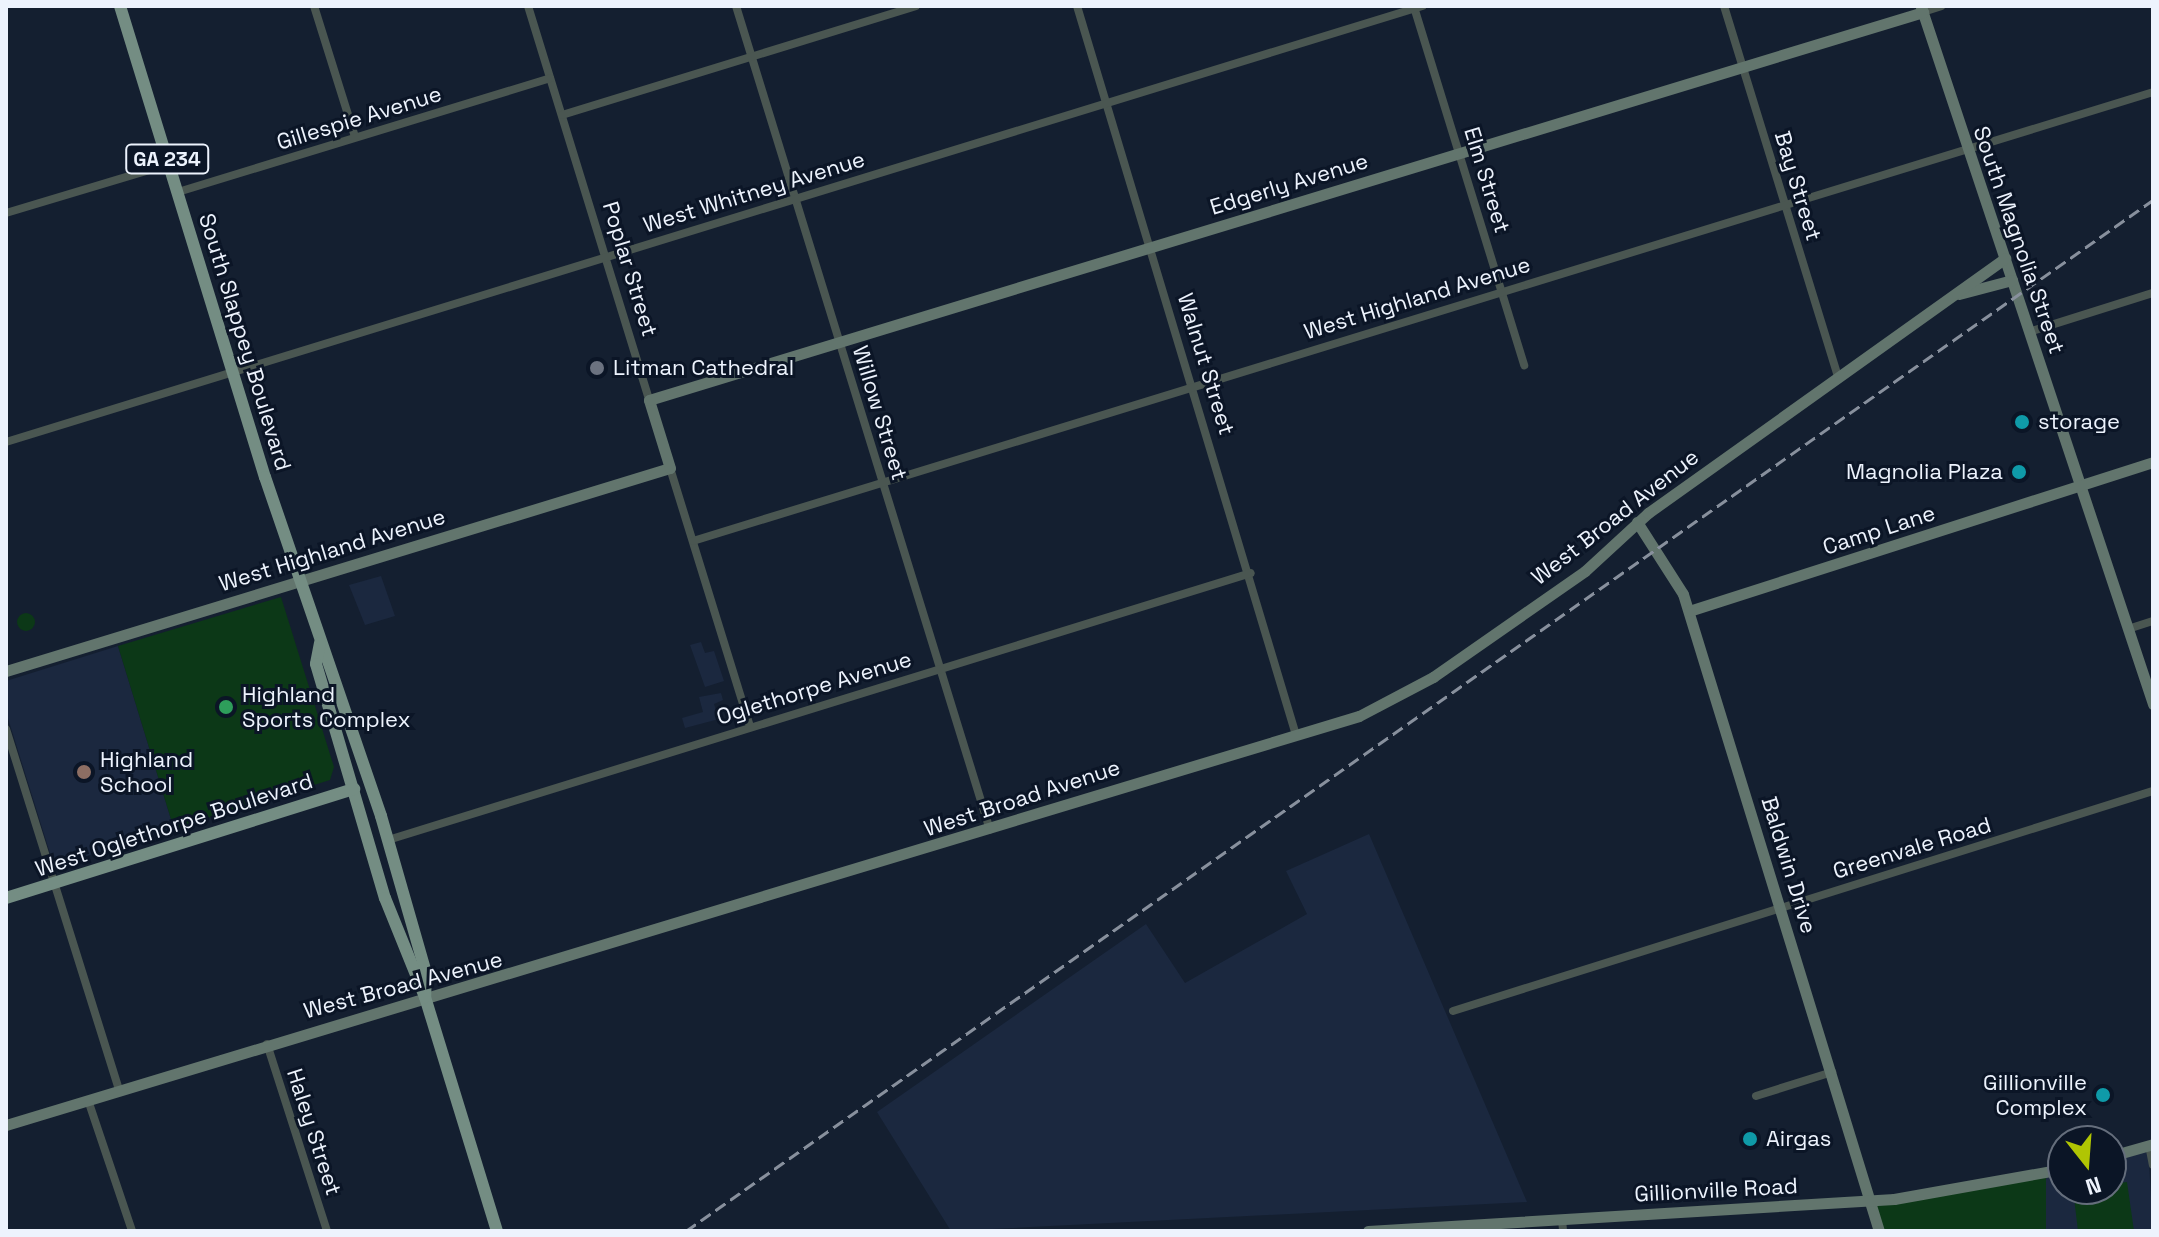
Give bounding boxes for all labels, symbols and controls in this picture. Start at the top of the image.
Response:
street label: Gillespie Avenue [273,80,445,156]
street label: South Magnolia Street [1968,123,2070,357]
street label: Elm Street [1458,124,1516,236]
street label: Bay Street [1769,128,1827,244]
road number: GA 234 [125,143,209,175]
street label: West Whitney Avenue [640,146,868,238]
street label: Edgerly Avenue [1207,147,1371,221]
street label: Poplar Street [597,198,663,340]
street label: South Slappey Boulevard [193,210,297,474]
street label: West Highland Avenue [1301,251,1533,345]
street label: Walnut Street [1172,290,1240,438]
street label: Willow Street [847,343,913,483]
place label: Litman Cathedral [613,355,794,381]
marker: Litman Cathedral [588,359,606,377]
place label: storage [2038,409,2120,435]
marker: storage [2013,413,2031,431]
street label: West Broad Avenue [1526,443,1704,591]
place label: Magnolia Plaza [1846,459,2003,485]
marker: Magnolia Plaza [2010,463,2028,481]
street label: Camp Lane [1819,499,1939,561]
street label: West Highland Avenue [216,503,448,597]
street label: Oglethorpe Avenue [713,646,915,730]
place label: Highland Sports Complex [242,681,410,732]
marker: Highland Sports Complex [217,698,235,716]
place label: Highland School [100,746,193,798]
street label: West Broad Avenue [920,754,1124,842]
marker: Highland School [75,763,93,781]
street label: West Oglethorpe Boulevard [32,768,316,882]
street label: Baldwin Drive [1756,793,1822,937]
street label: Greenvale Road [1830,811,1994,885]
street label: West Broad Avenue [301,946,505,1024]
street label: Haley Street [281,1065,347,1199]
place label: Gillionville Complex [1983,1069,2087,1120]
marker: Gillionville Complex [2094,1086,2112,1104]
north arrow [2047,1125,2127,1205]
place label: Airgas [1766,1126,1831,1152]
marker: Airgas [1741,1130,1759,1148]
text: N [2082,1170,2105,1202]
street label: Gillionville Road [1634,1173,1798,1207]

